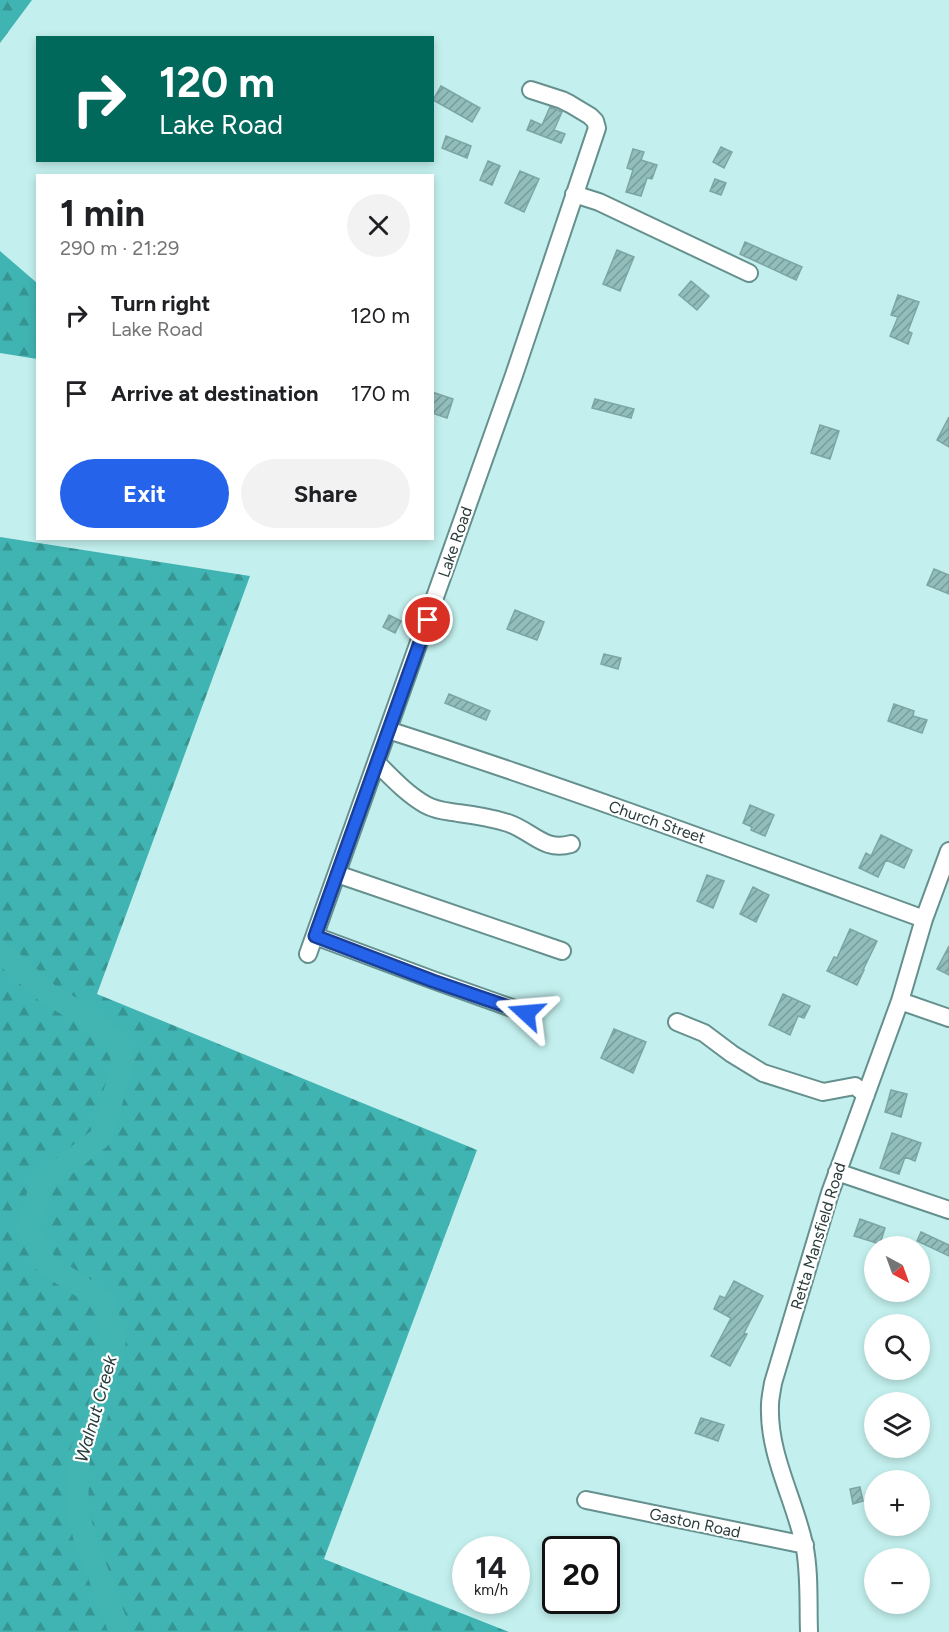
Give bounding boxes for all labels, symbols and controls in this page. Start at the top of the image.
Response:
text: 120 m [159,57,275,108]
icon: right [60,60,138,138]
text: Lake Road [159,108,283,141]
text: 1 min [60,192,145,235]
button: close [347,194,410,257]
text: 290 m · 21:29 [60,236,179,260]
text: Turn right [111,290,210,317]
icon: right [60,299,93,332]
text: 120 m [350,302,410,329]
text: Lake Road [111,317,203,341]
icon: arrive [60,377,93,410]
text: Arrive at destination [111,380,319,407]
text: 170 m [351,380,410,407]
button: Exit [60,459,229,528]
button: Share [241,459,410,528]
street label: Lake Road [434,504,476,580]
pin [402,594,453,645]
icon: arrive [411,603,444,636]
street label: Church Street [606,797,708,847]
position arrow [494,981,558,1045]
street label: Retta Mansfield Road [787,1160,849,1312]
north arrow [864,1236,930,1302]
map controls [864,1236,930,1614]
button: search [864,1314,930,1380]
water label: Walnut Creek [70,1352,122,1465]
button: layers [864,1392,930,1458]
button: + [864,1470,930,1536]
street label: Gaston Road [648,1504,742,1542]
speed limit sign: 20 [542,1536,620,1614]
button: − [864,1548,930,1614]
text: 14 [475,1549,507,1586]
text: km/h [474,1581,508,1599]

